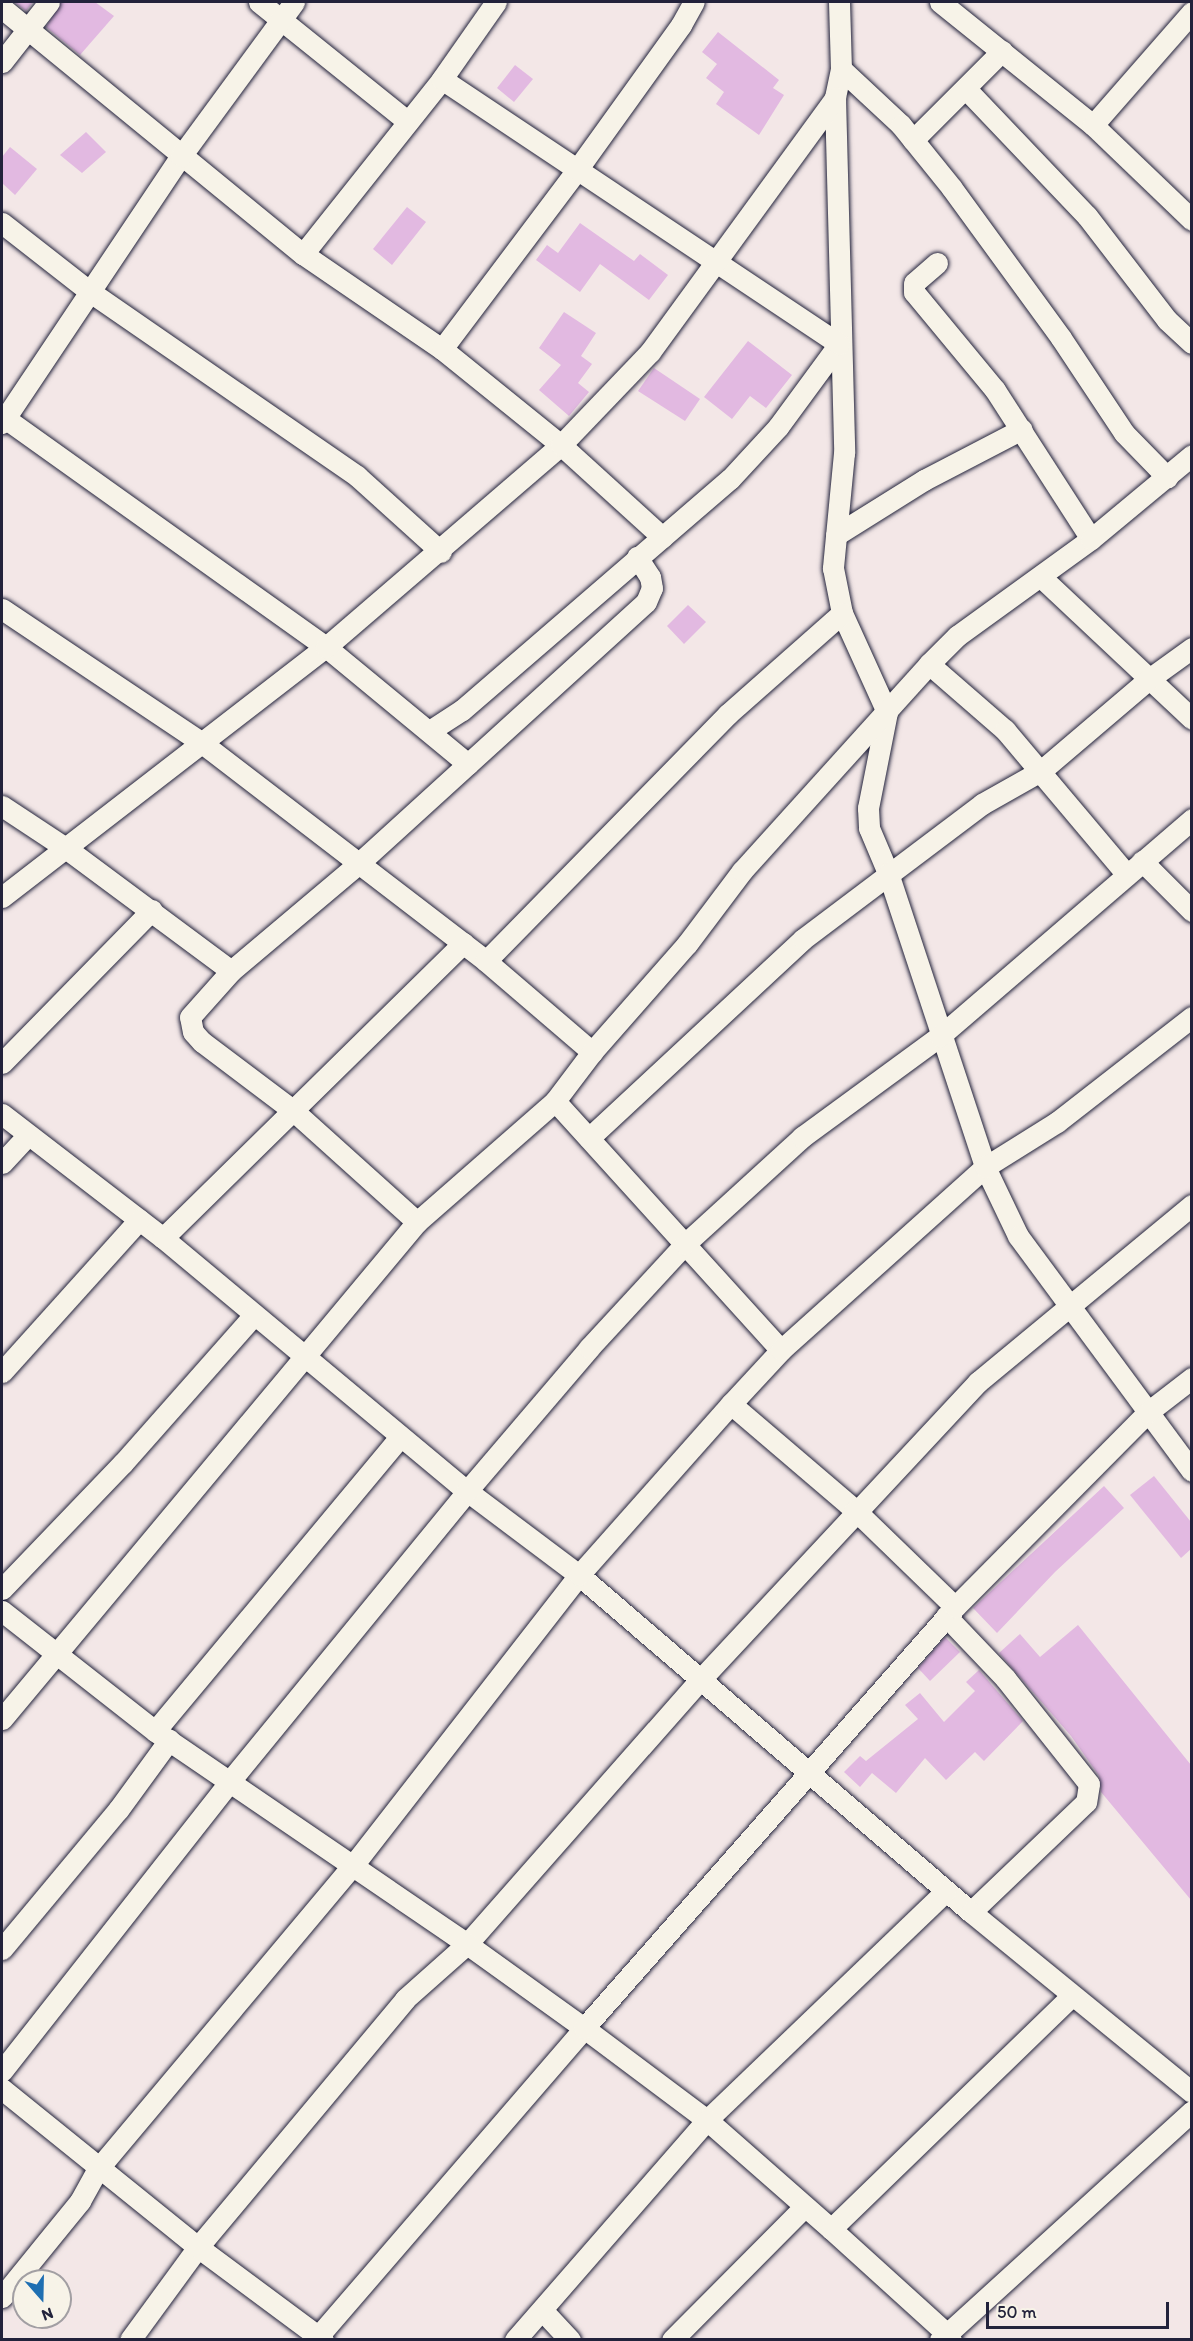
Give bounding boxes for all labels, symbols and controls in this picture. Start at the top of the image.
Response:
north arrow [12,2269,72,2329]
scale bar [989,2290,1172,2328]
text: 50 m [997,2301,1037,2323]
text: N [39,2304,56,2325]

